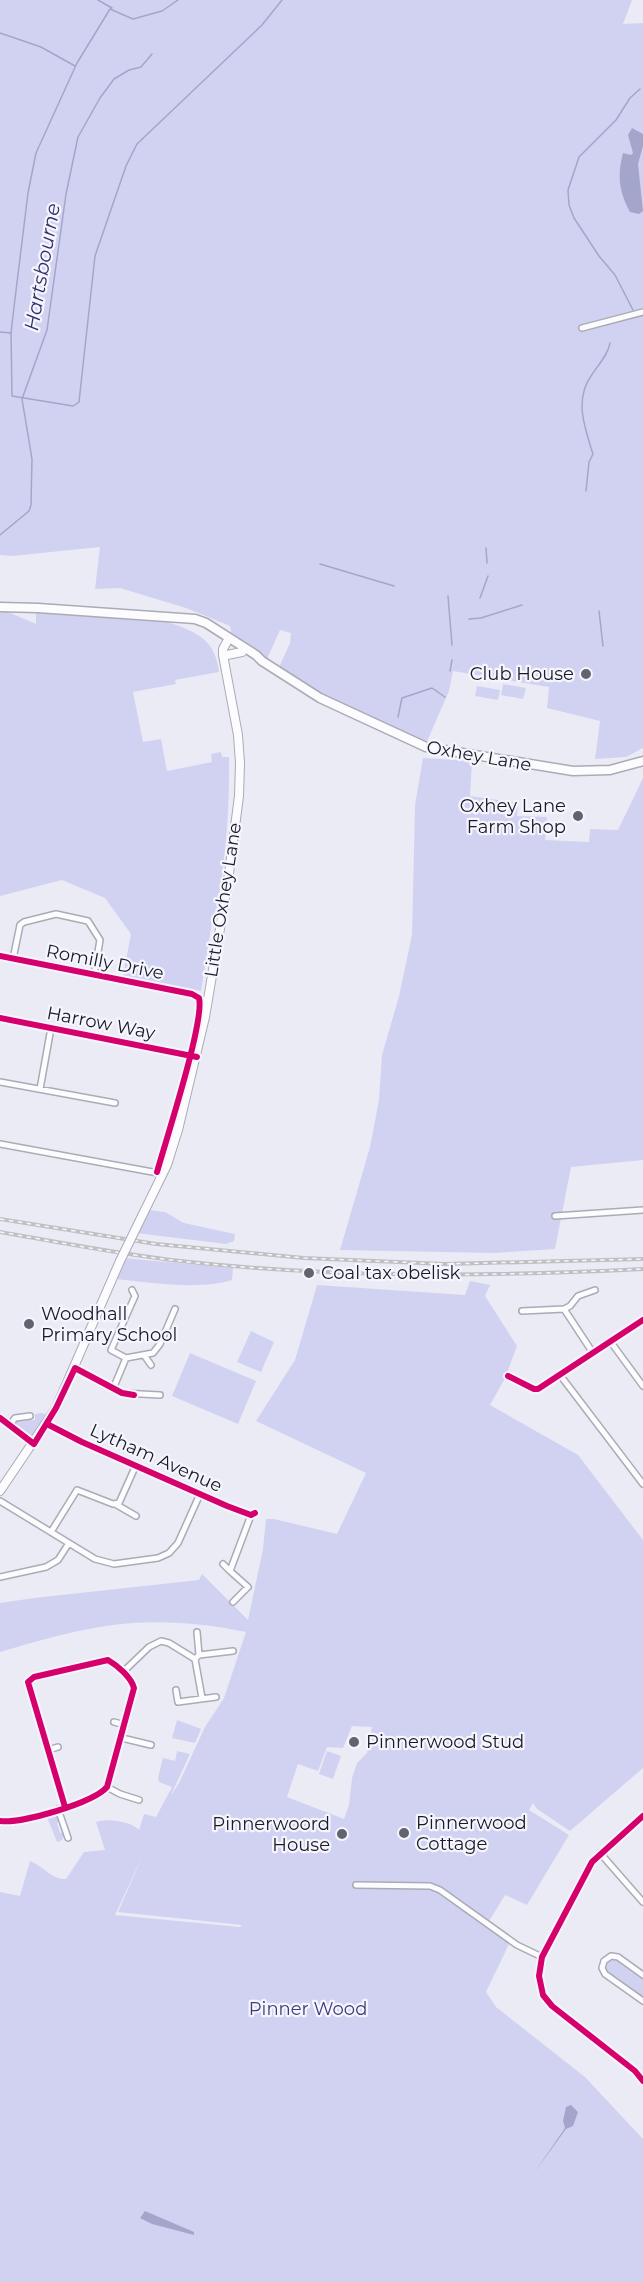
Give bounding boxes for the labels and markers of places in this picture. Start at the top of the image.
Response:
place label: Club House [470,663,574,685]
marker: Club House [579,667,593,681]
place label: Oxhey Lane Farm Shop [460,795,566,838]
marker: Oxhey Lane Farm Shop [571,809,585,823]
place label: Coal tax obelisk [321,1262,460,1284]
marker: Coal tax obelisk [302,1266,316,1280]
place label: Woodhall Primary School [41,1303,177,1346]
marker: Woodhall Primary School [22,1317,36,1331]
place label: Pinnerwood Stud [366,1731,524,1753]
marker: Pinnerwood Stud [347,1735,361,1749]
place label: Pinnerwood Cottage [416,1812,527,1855]
place label: Pinnerwoord House [212,1813,330,1856]
marker: Pinnerwood Cottage [397,1826,411,1840]
marker: Pinnerwoord House [335,1827,349,1841]

